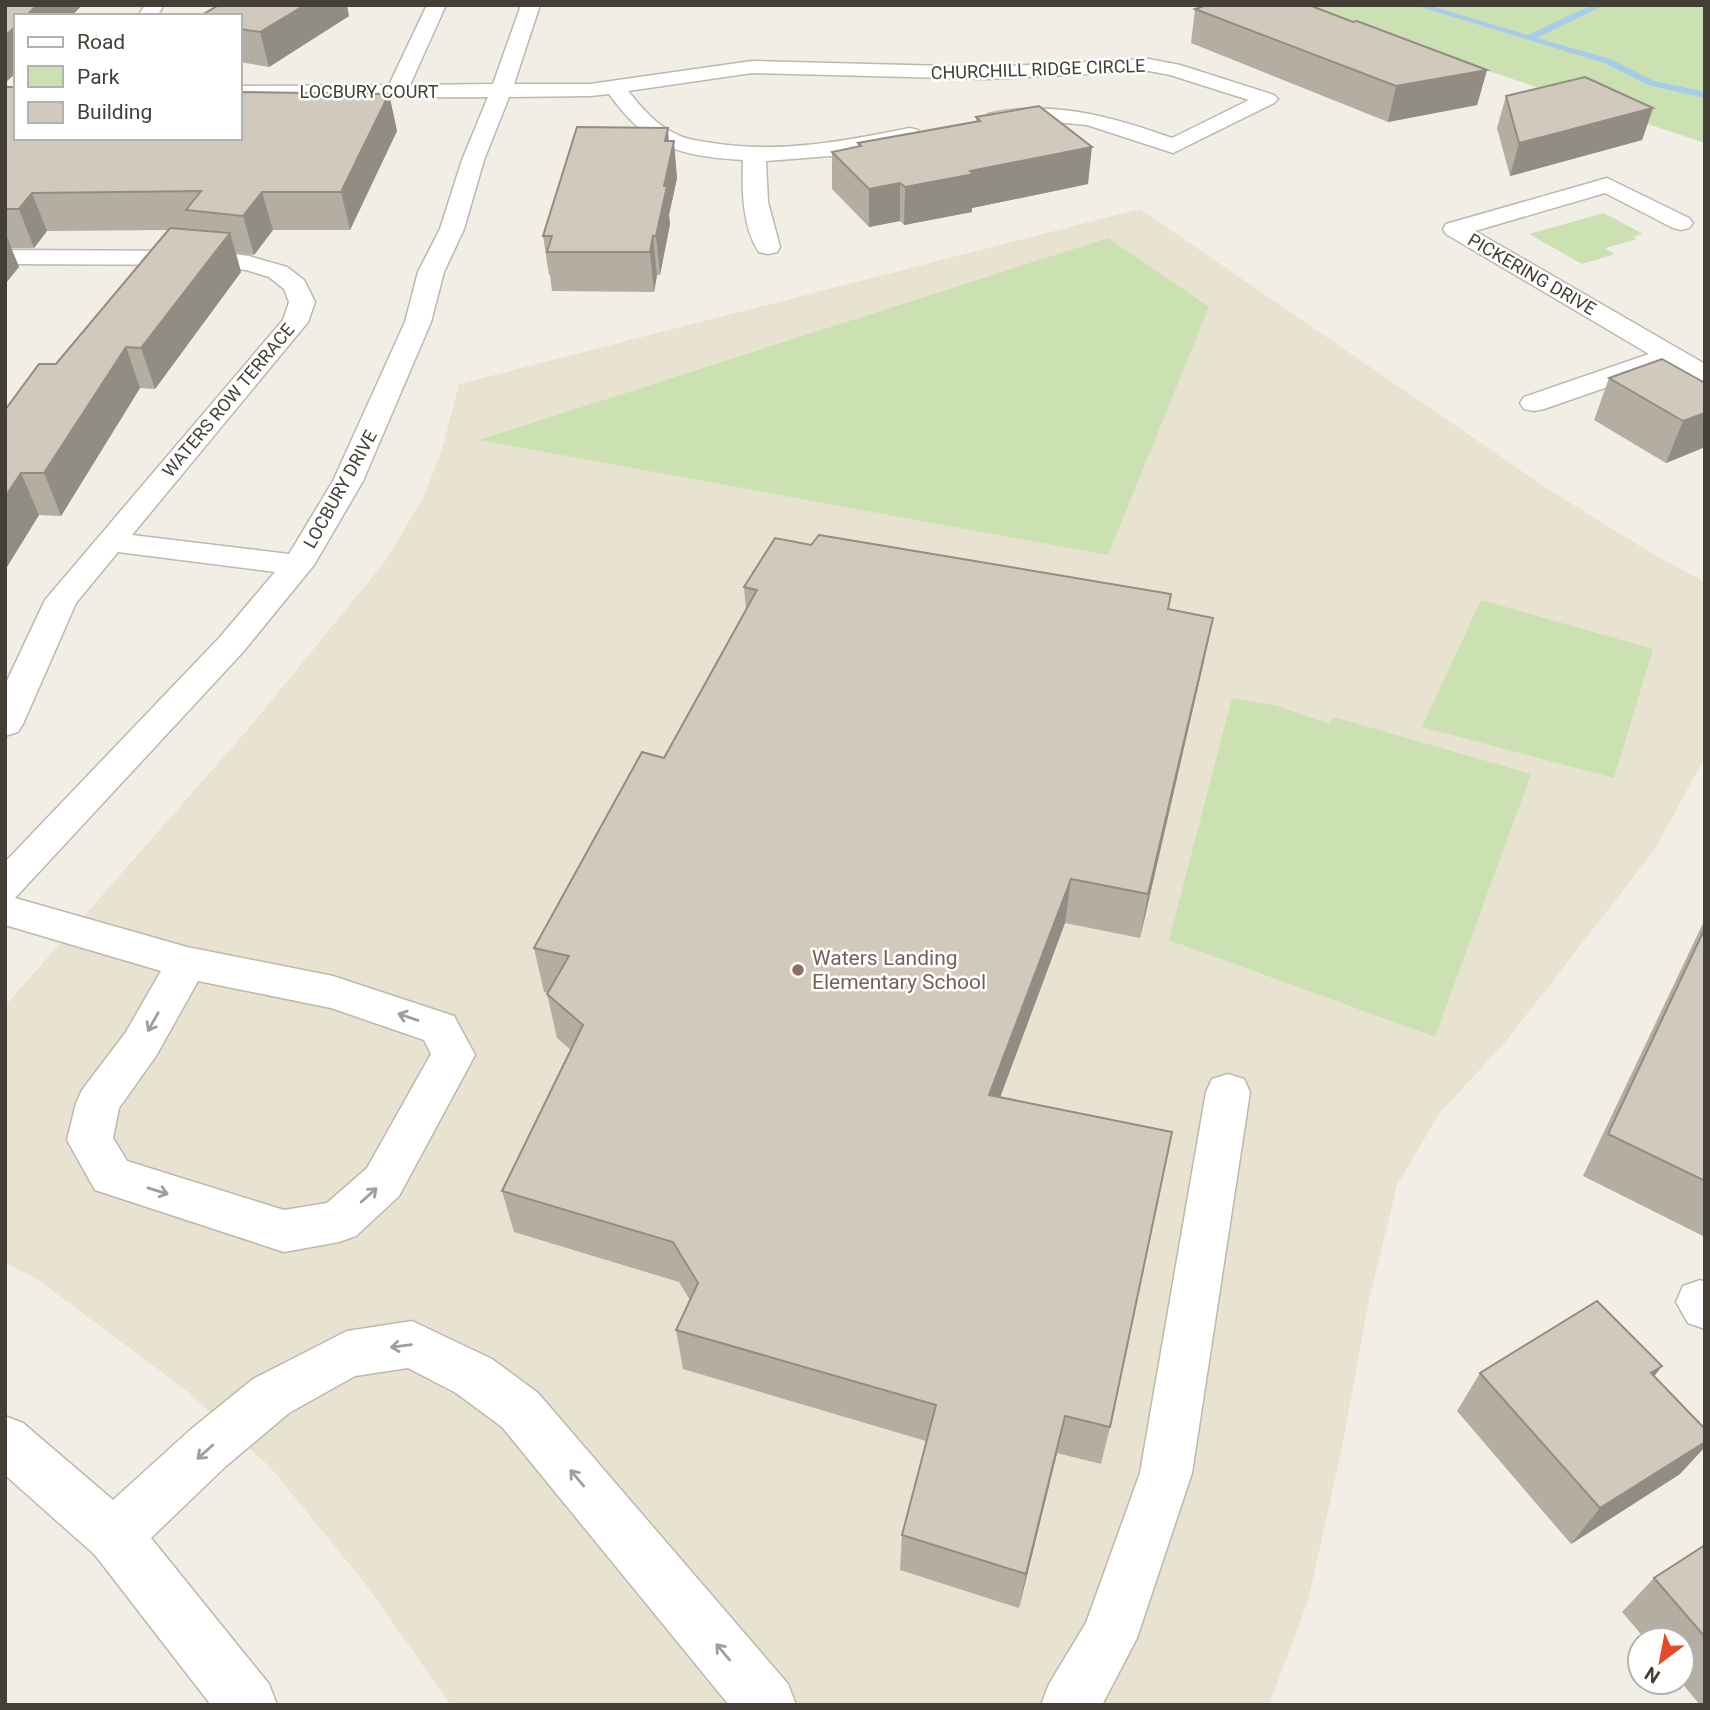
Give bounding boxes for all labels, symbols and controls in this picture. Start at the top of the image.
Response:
legend [14,14,242,140]
text: Road [77,30,125,54]
street label: CHURCHILL RIDGE CIRCLE [930,55,1146,83]
text: Park [77,65,120,89]
street label: LOCBURY COURT [300,81,439,102]
text: Building [77,100,152,124]
street label: PICKERING DRIVE [1464,229,1600,319]
street label: WATERS ROW TERRACE [158,319,298,481]
street label: LOCBURY DRIVE [299,426,381,552]
place label: Waters Landing Elementary School [812,946,986,994]
marker: Waters Landing Elementary School [790,962,806,978]
one-way arrow [397,1010,419,1022]
one-way arrow [146,1012,160,1032]
one-way arrow [147,1185,169,1198]
one-way arrow [359,1187,377,1203]
one-way arrow [390,1340,412,1353]
one-way arrow [197,1443,214,1460]
one-way arrow [569,1470,585,1488]
north arrow [1626,1626,1696,1696]
one-way arrow [715,1644,731,1662]
text: N [1640,1662,1664,1688]

